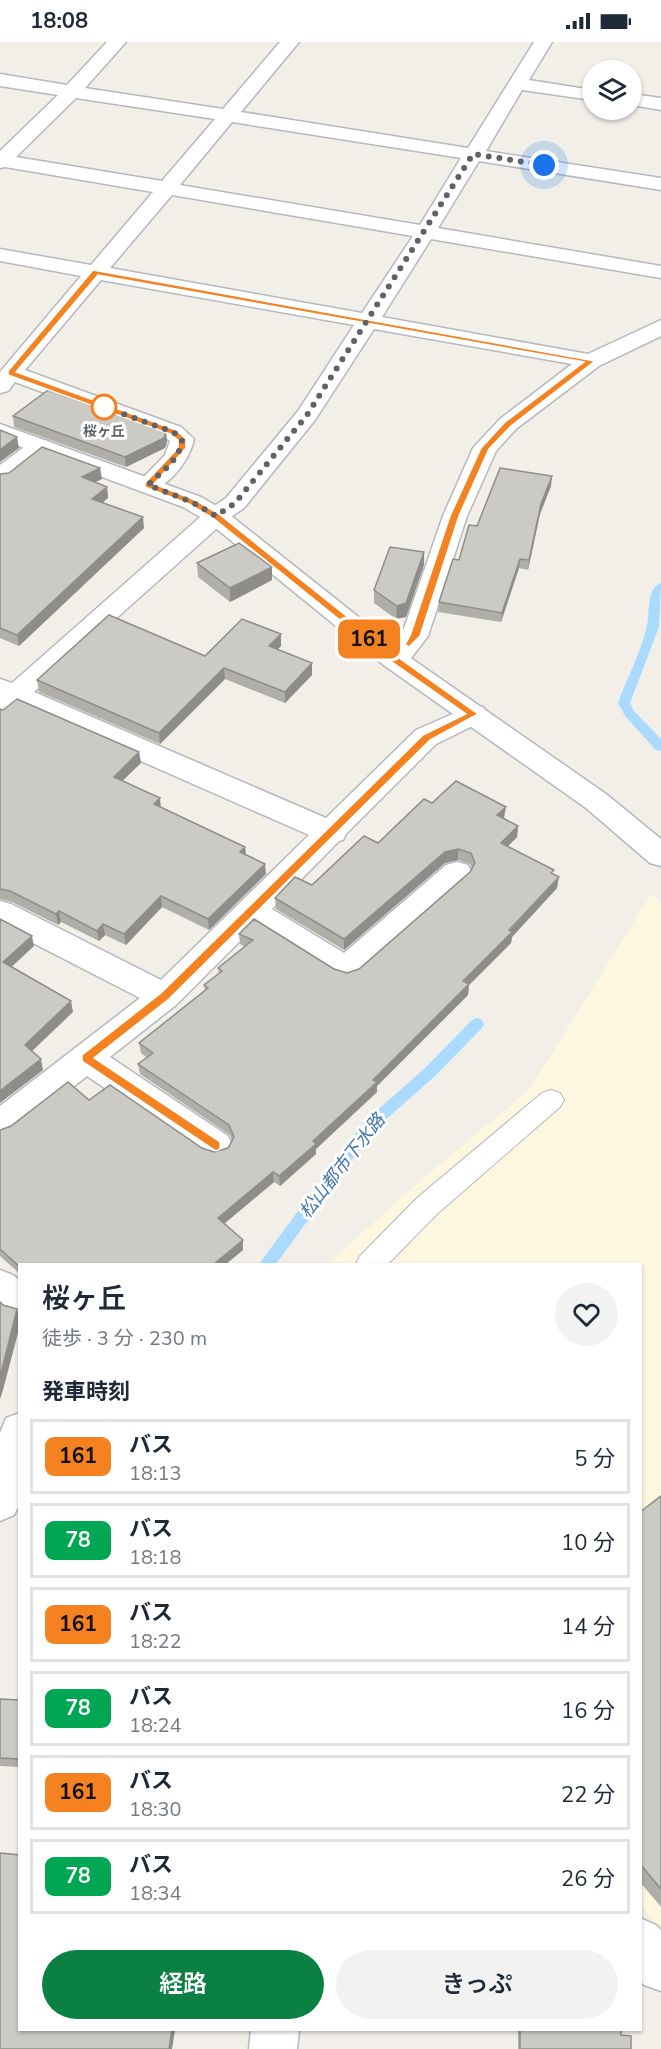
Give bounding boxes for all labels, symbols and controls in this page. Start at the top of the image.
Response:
text: 18:08 [30,6,88,36]
map controls [582,60,642,120]
button: layers [582,60,642,120]
your location [529,150,559,180]
marker: 桜ヶ丘 [91,394,117,420]
place label: 桜ヶ丘 [83,422,125,441]
line badge: 161 [334,620,404,658]
text: 161 [350,625,388,653]
water label: 松山都市下水路 [294,1107,391,1223]
text: 桜ヶ丘 [42,1280,126,1318]
button: heart [555,1283,618,1346]
text: 徒歩 · 3 分 · 230 m [42,1325,207,1352]
text: 発車時刻 [42,1377,130,1407]
text: バス [129,1430,173,1460]
text: 161 [59,1442,97,1470]
text: 5 分 [574,1444,615,1474]
text: 18:13 [129,1460,182,1487]
text: バス [129,1514,173,1544]
text: 78 [65,1526,91,1554]
text: 10 分 [561,1528,615,1558]
text: 18:18 [129,1544,182,1571]
text: バス [129,1598,173,1628]
text: 161 [59,1610,97,1638]
text: 14 分 [561,1612,615,1642]
text: 18:22 [129,1628,182,1655]
text: バス [129,1682,173,1712]
text: 78 [65,1694,91,1722]
text: 16 分 [561,1696,615,1726]
text: 18:24 [129,1712,182,1739]
text: バス [129,1766,173,1796]
text: 161 [59,1778,97,1806]
text: 22 分 [561,1780,615,1810]
text: 18:30 [129,1796,182,1823]
text: バス [129,1850,173,1880]
text: 78 [65,1862,91,1890]
text: 26 分 [561,1864,615,1894]
text: 18:34 [129,1880,182,1907]
button: 経路 [42,1950,324,2019]
button: きっぷ [336,1950,618,2019]

